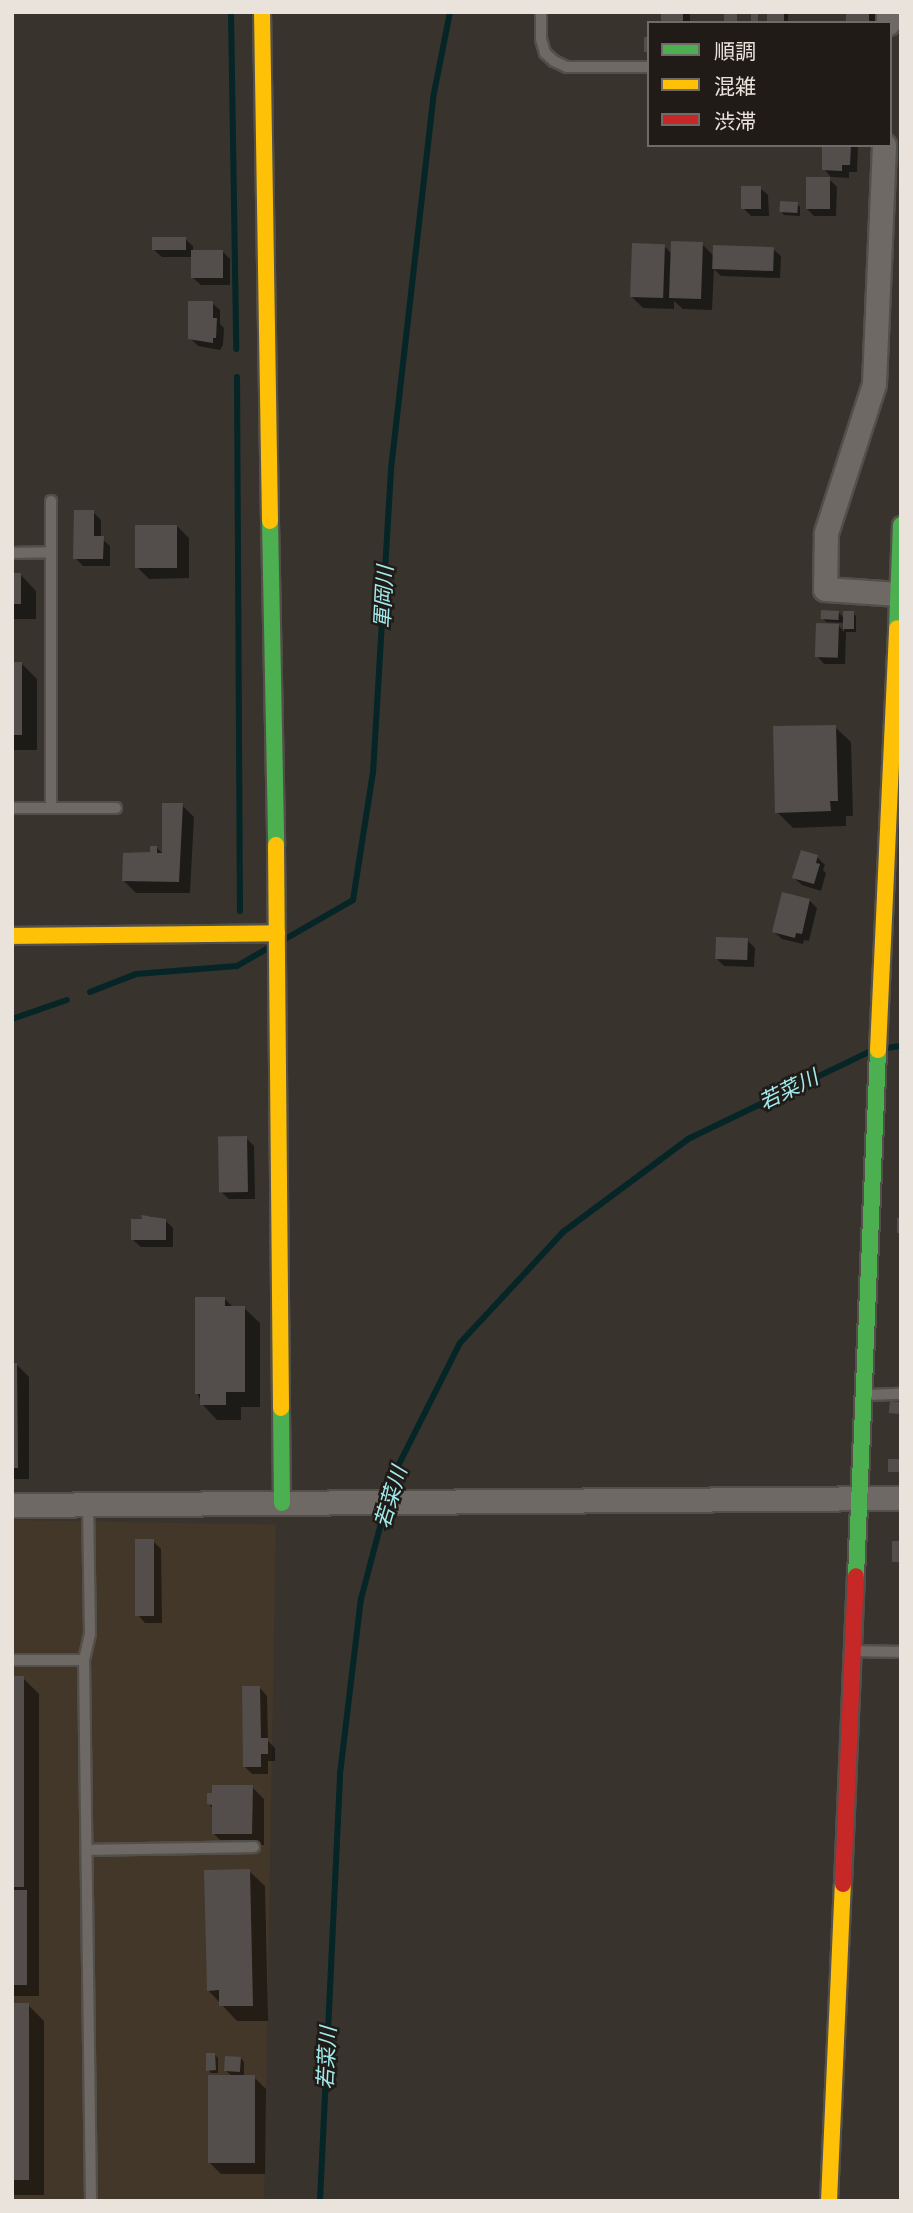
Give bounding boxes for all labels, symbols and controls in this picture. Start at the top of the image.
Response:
legend [647,21,892,147]
text: 順調 [714,39,756,63]
text: 混雑 [714,74,756,98]
text: 渋滞 [714,109,756,133]
water label: 軍岡川 [369,565,397,629]
water label: 若菜川 [754,1064,822,1114]
water label: 若菜川 [369,1463,411,1531]
water label: 若菜川 [312,2026,340,2090]

